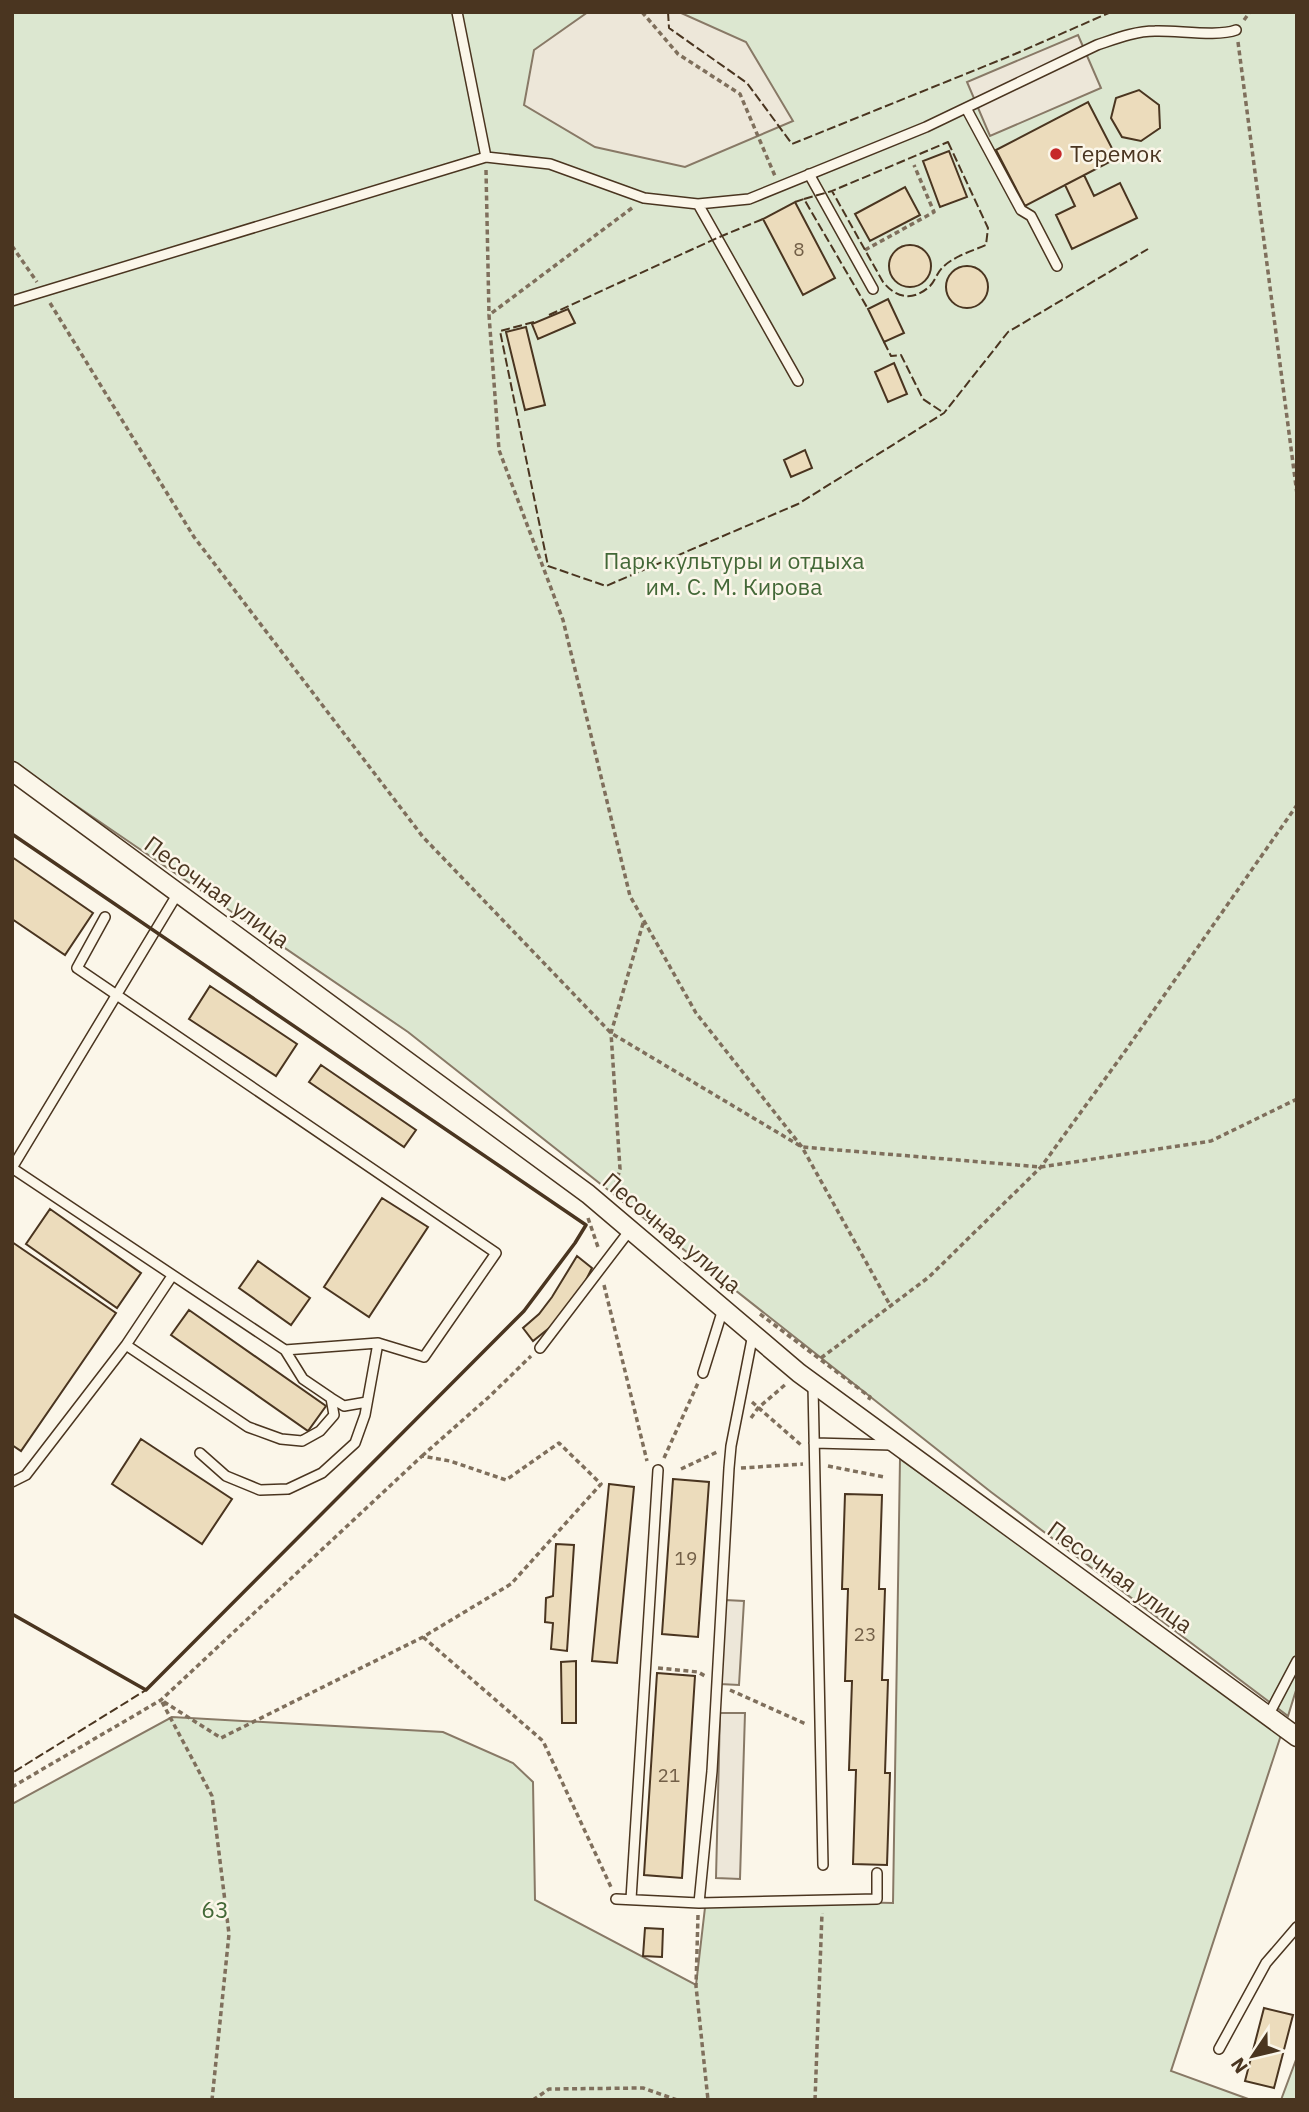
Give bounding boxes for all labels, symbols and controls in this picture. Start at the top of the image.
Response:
place label: Теремок [1070,138,1162,168]
marker: Теремок [1048,146,1064,162]
house number: 8 [793,237,805,261]
park label: Парк культуры и отдыха им. С. М. Кирова [603,545,865,601]
street label: Песочная улица [139,828,296,954]
street label: Песочная улица [597,1165,748,1299]
street label: Песочная улица [1042,1513,1199,1639]
house number: 19 [675,1546,697,1570]
house number: 23 [854,1622,876,1646]
house number: 21 [658,1763,680,1787]
park label: 63 [201,1894,229,1924]
north arrow [1218,2021,1288,2091]
text: N [1225,2053,1253,2078]

